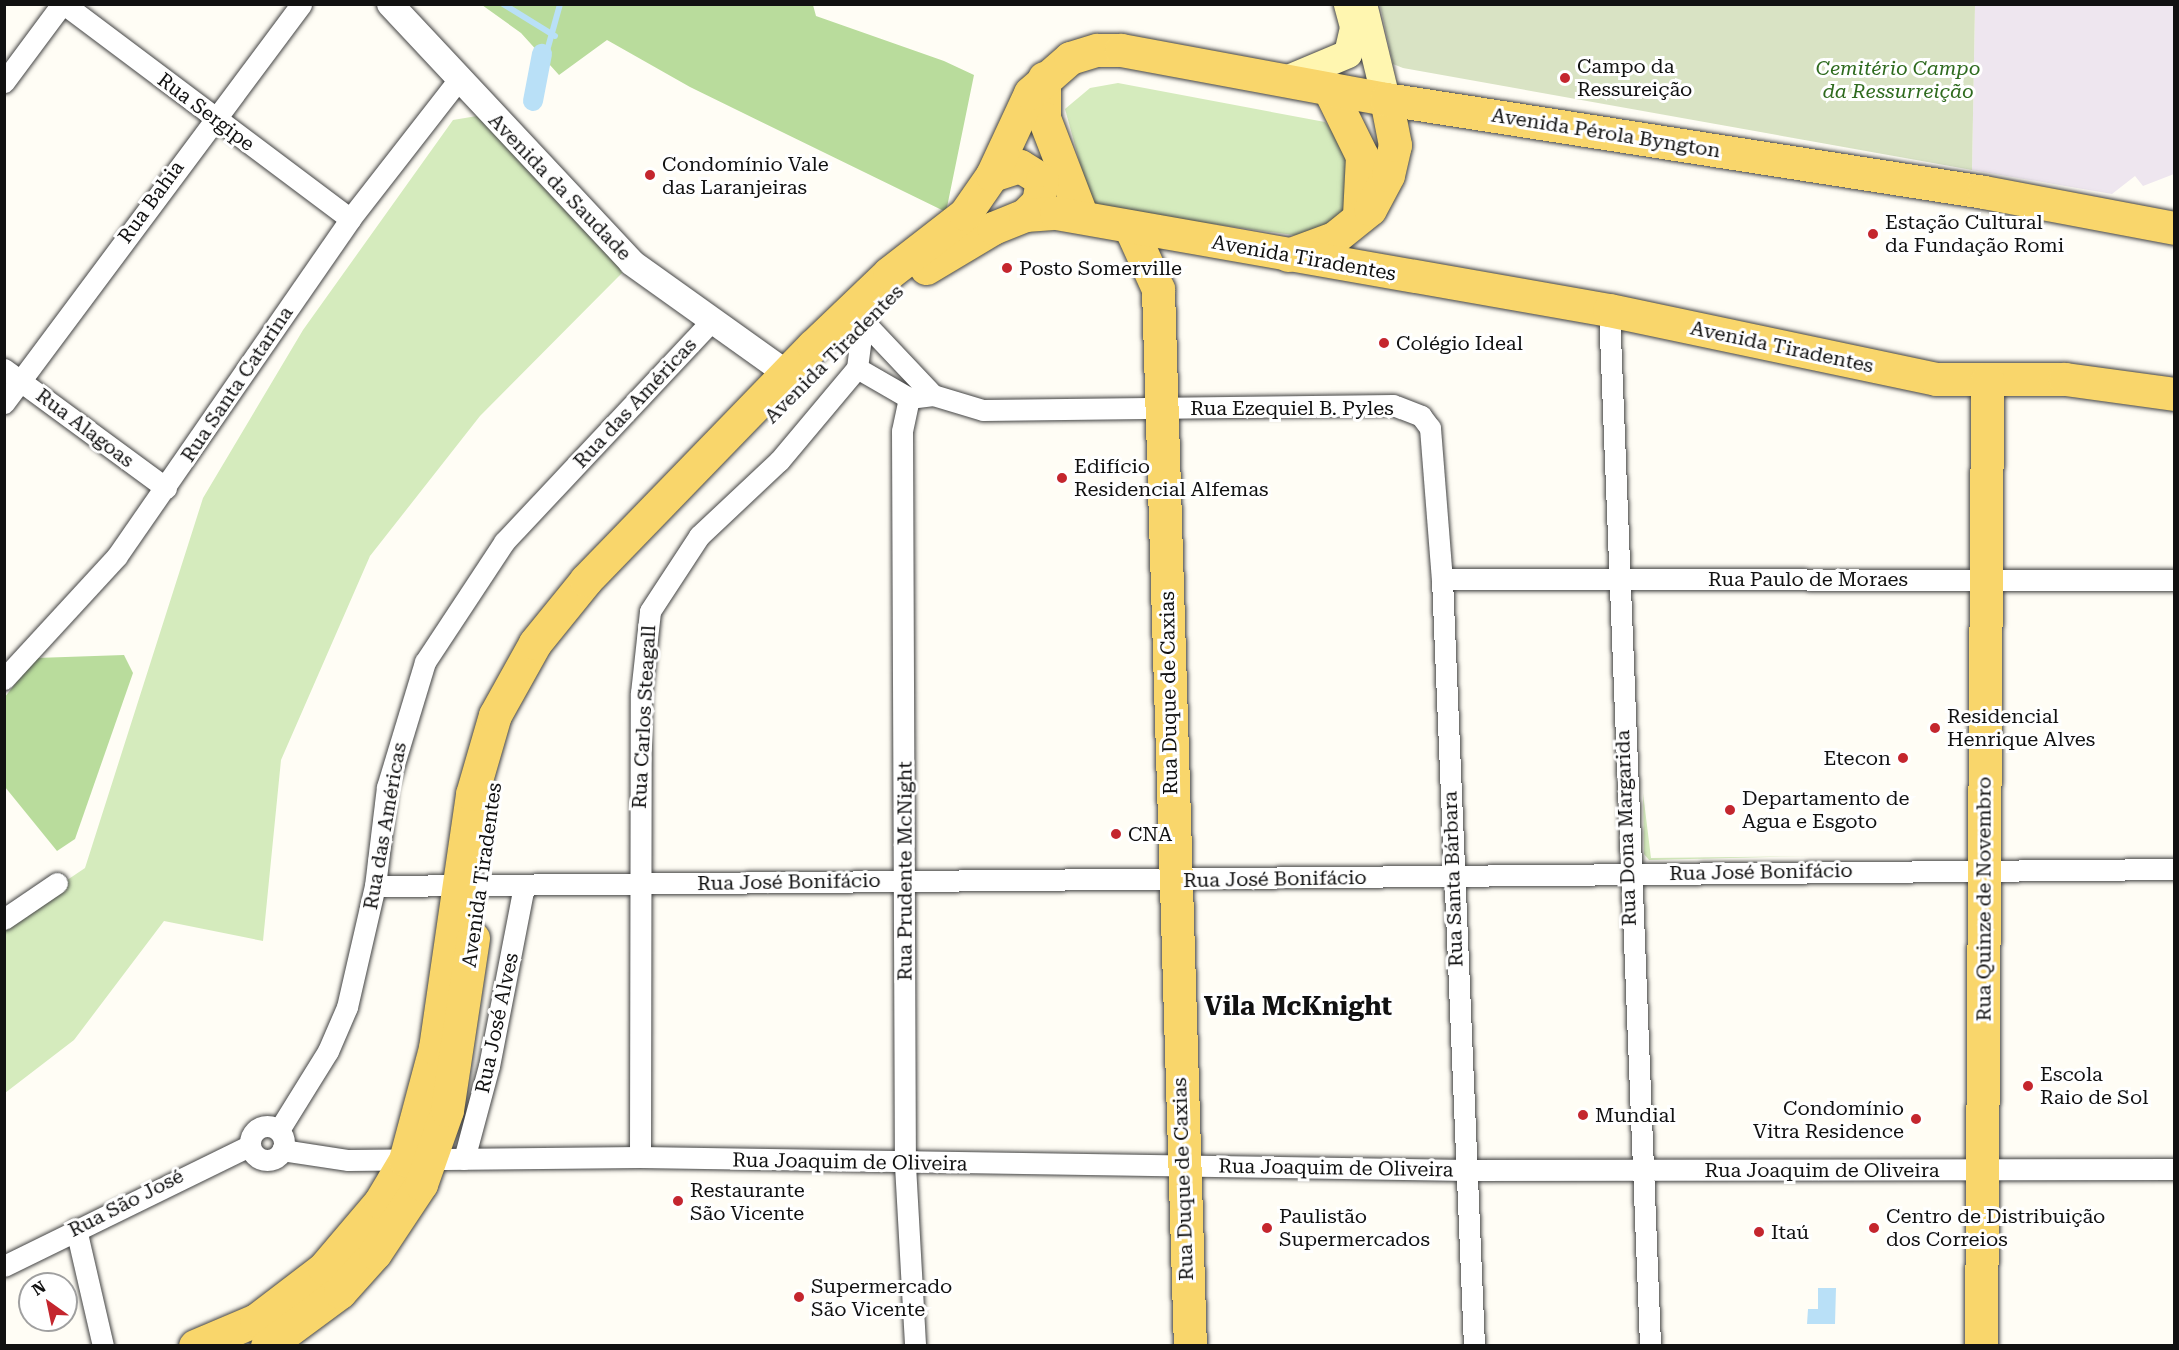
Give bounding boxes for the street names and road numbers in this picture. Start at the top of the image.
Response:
street label: Rua Sergipe [153,68,259,156]
street label: Avenida Pérola Byngton [1490,103,1722,163]
street label: Avenida da Saudade [484,108,636,266]
street label: Rua Bahia [113,156,189,248]
street label: Avenida Tiradentes [1210,230,1398,286]
street label: Avenida Tiradentes [760,280,908,428]
street label: Rua Santa Catarina [176,301,298,467]
street label: Avenida Tiradentes [1688,316,1876,378]
street label: Rua das Américas [568,333,702,473]
street label: Rua Alagoas [31,383,139,473]
street label: Rua Ezequiel B. Pyles [1190,396,1394,420]
street label: Rua Paulo de Moraes [1708,567,1908,591]
street label: Rua Duque de Caxias [1155,591,1183,795]
street label: Rua Carlos Steagall [627,625,661,809]
street label: Rua Dona Margarida [1611,729,1641,927]
street label: Rua das Américas [358,740,412,912]
street label: Rua Prudente McNight [893,761,917,981]
street label: Rua Quinze de Novembro [1972,777,1996,1021]
street label: Avenida Tiradentes [457,781,507,969]
street label: Rua Santa Bárbara [1438,791,1468,967]
street label: Rua José Bonifácio [1669,858,1853,886]
street label: Rua José Bonifácio [1183,865,1367,893]
street label: Rua José Bonifácio [697,868,881,896]
street label: Rua José Alves [470,951,524,1095]
street label: Rua Duque de Caxias [1167,1077,1199,1281]
street label: Rua Joaquim de Oliveira [732,1148,968,1176]
street label: Rua Joaquim de Oliveira [1218,1154,1454,1182]
street label: Rua Joaquim de Oliveira [1704,1158,1940,1182]
street label: Rua São José [64,1164,188,1242]

